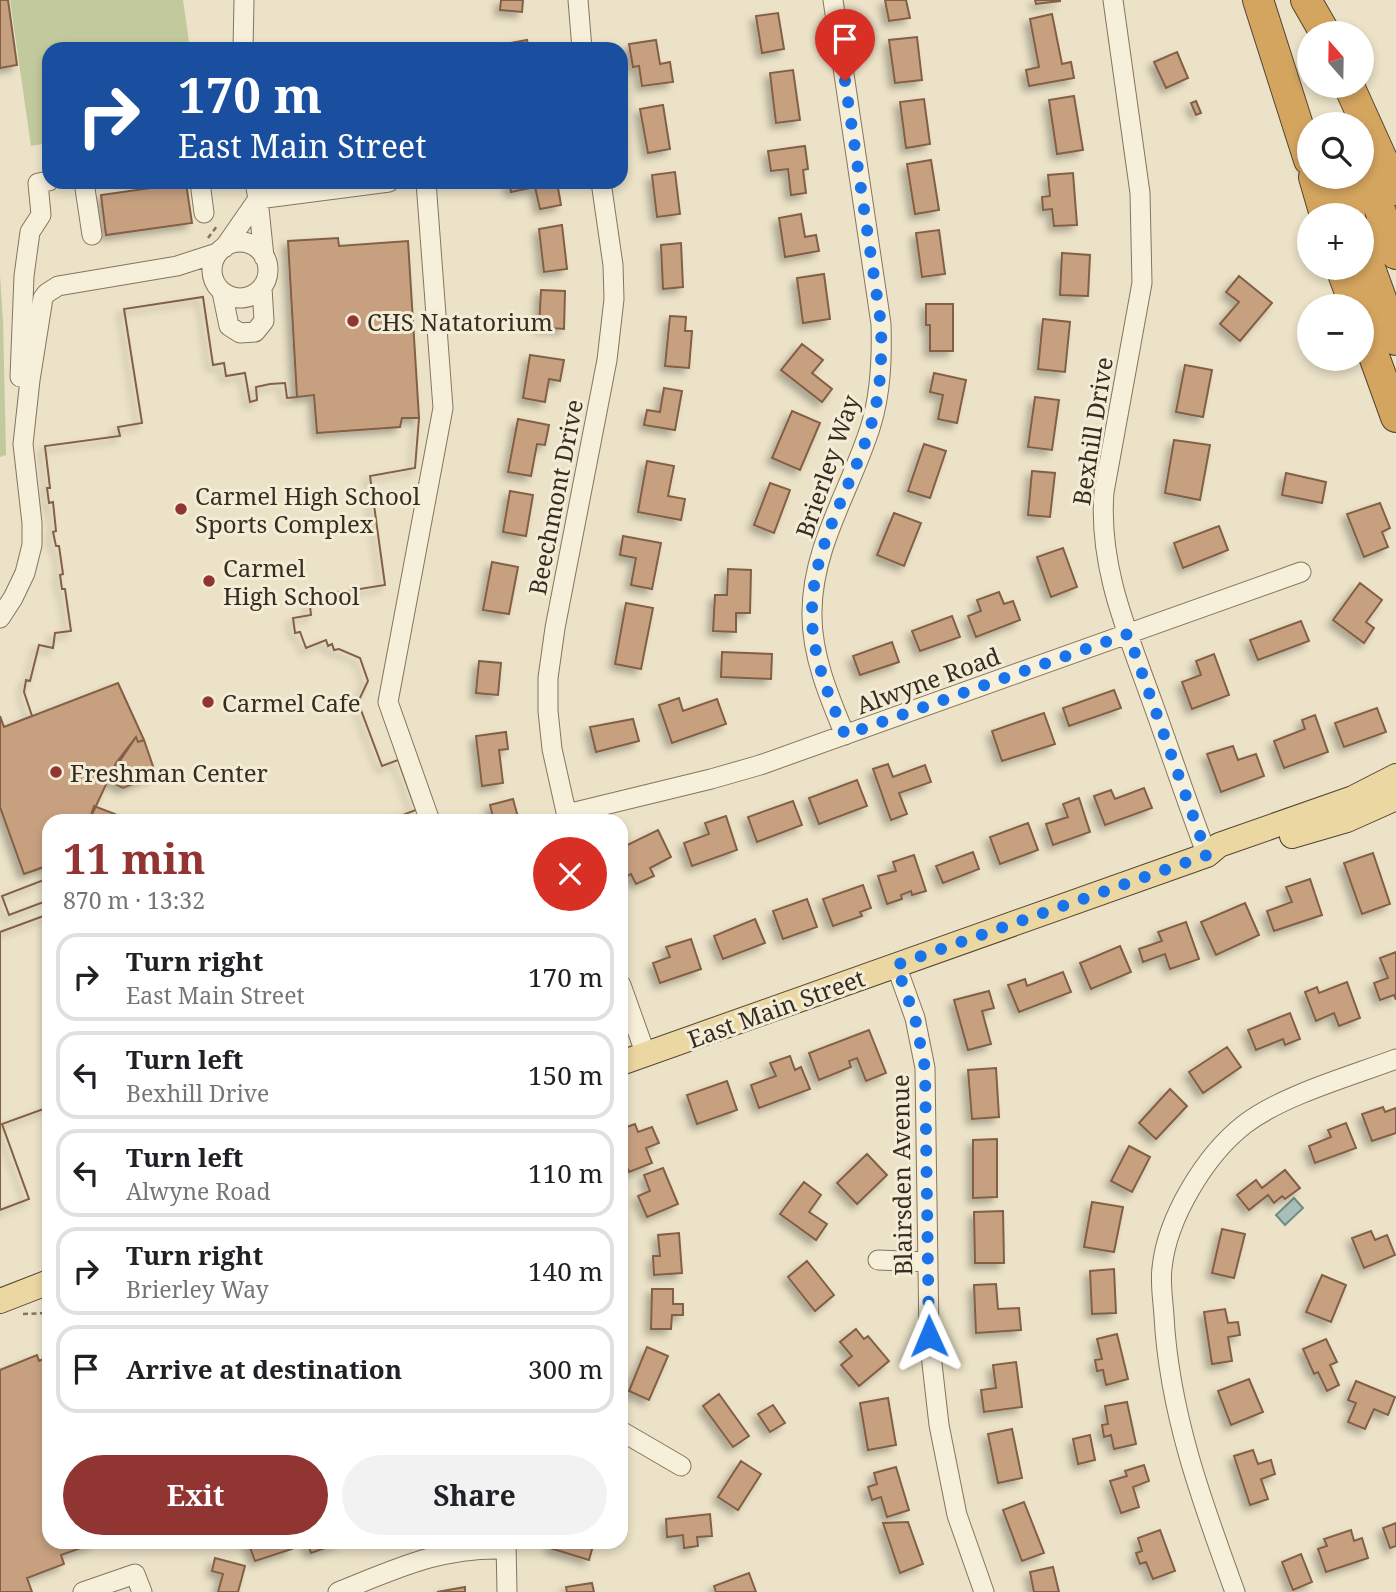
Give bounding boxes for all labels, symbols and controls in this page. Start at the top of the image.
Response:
pin [815,9,875,81]
icon: arrive [826,20,864,58]
north arrow [1297,21,1374,98]
map controls [1297,21,1374,371]
text: 170 m [178,61,322,127]
icon: right [63,70,154,161]
button: search [1297,112,1374,189]
text: East Main Street [178,124,426,167]
button: + [1297,203,1374,280]
button: − [1297,294,1374,371]
place label: CHS Natatorium [367,305,553,338]
marker: CHS Natatorium [345,313,361,329]
street label: Bexhill Drive [1064,355,1120,507]
street label: Brierley Way [787,390,867,542]
street label: Beechmont Drive [520,397,590,597]
place label: Carmel High School Sports Complex [195,479,421,540]
marker: Carmel High School Sports Complex [173,501,189,517]
place label: Carmel High School [223,551,360,612]
marker: Carmel High School [201,573,217,589]
street label: Alwyne Road [851,639,1005,721]
place label: Carmel Cafe [222,686,361,719]
marker: Carmel Cafe [200,694,216,710]
place label: Freshman Center [70,756,268,789]
marker: Freshman Center [48,764,64,780]
text: 11 min [63,829,206,886]
button: close [533,837,607,911]
text: 870 m · 13:32 [63,884,205,916]
text: Turn right [126,943,263,979]
icon: right [67,958,105,996]
text: 170 m [528,959,603,995]
street label: East Main Street [683,961,869,1055]
text: East Main Street [126,979,305,1011]
text: Turn left [126,1041,243,1077]
icon: left [67,1056,105,1094]
text: 150 m [528,1057,603,1093]
street label: Blairsden Avenue [883,1074,919,1276]
text: Bexhill Drive [126,1077,269,1109]
text: Turn left [126,1139,243,1175]
icon: left [67,1154,105,1192]
text: 110 m [528,1155,603,1191]
text: Alwyne Road [126,1175,271,1207]
text: Turn right [126,1237,263,1273]
icon: right [67,1252,105,1290]
text: 140 m [528,1253,603,1289]
text: Brierley Way [126,1273,269,1305]
position arrow [892,1299,966,1373]
icon: arrive [67,1350,105,1388]
text: Arrive at destination [126,1351,402,1387]
text: 300 m [528,1351,603,1387]
button: Exit [63,1455,328,1535]
button: Share [342,1455,607,1535]

